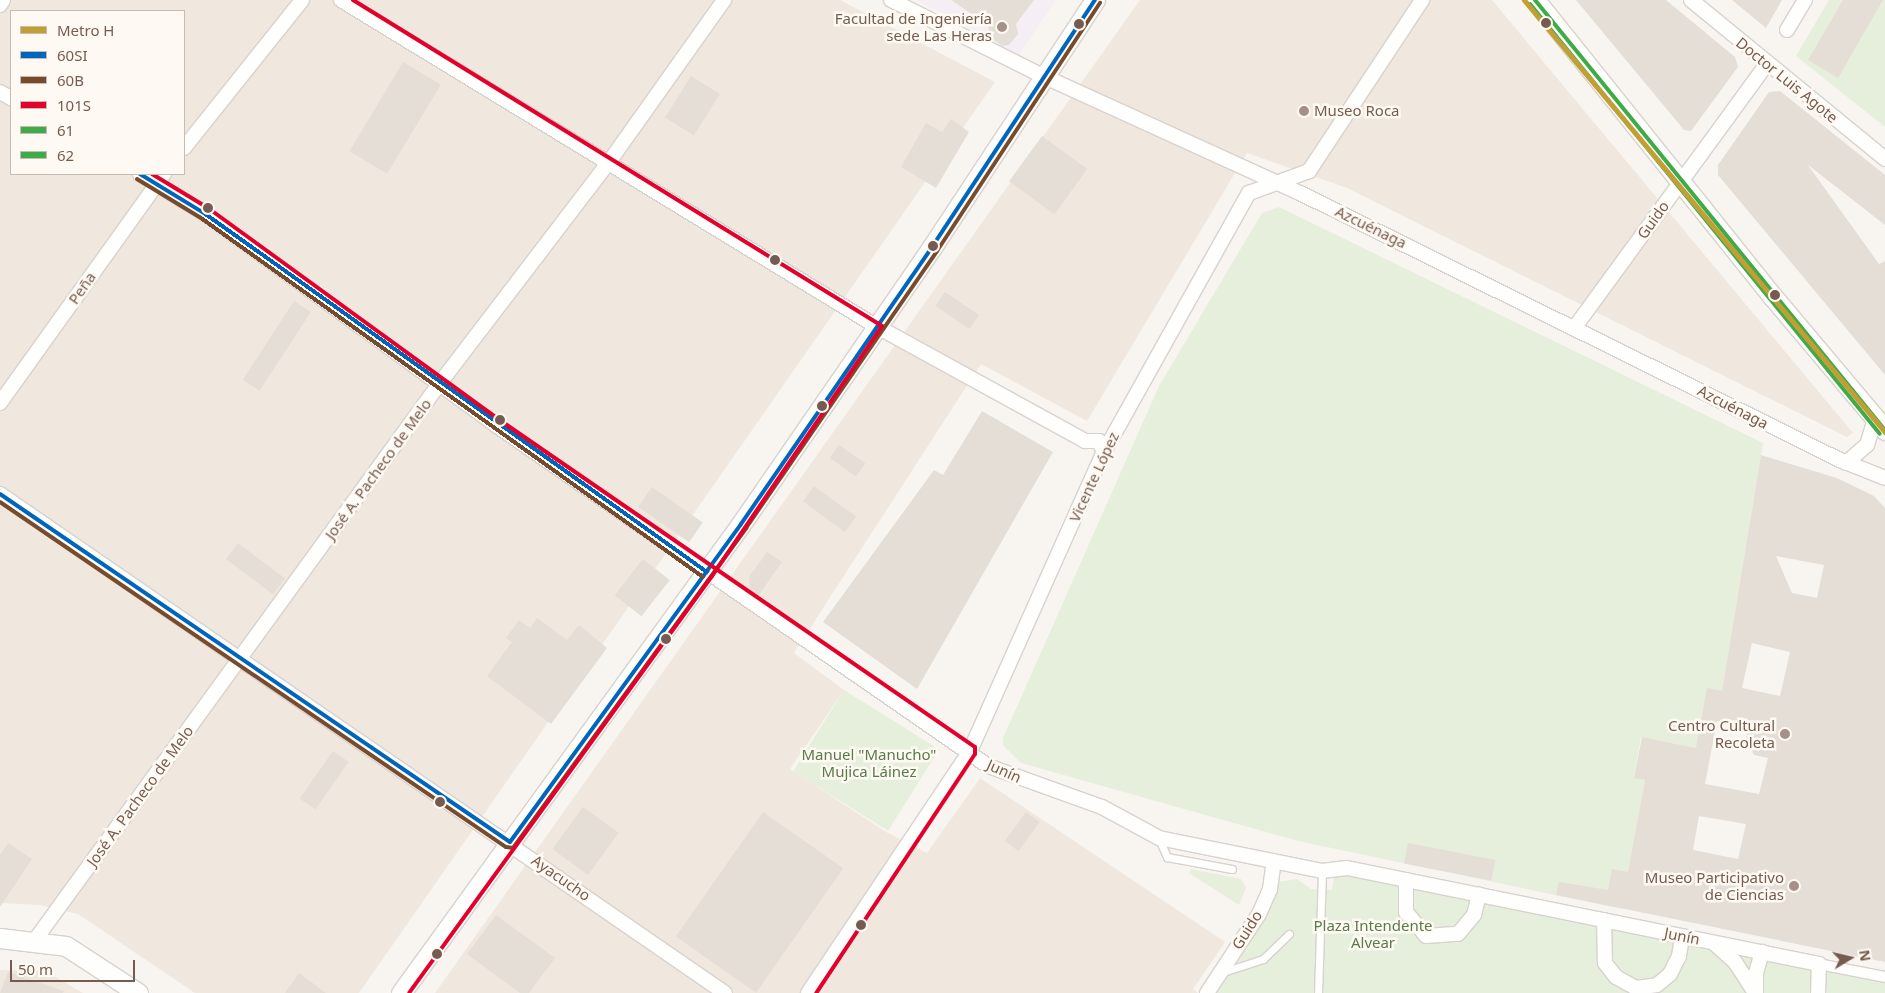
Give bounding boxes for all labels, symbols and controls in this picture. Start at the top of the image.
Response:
place label: Facultad de Ingeniería sede Las Heras [835,9,992,44]
legend [10,10,185,175]
unlabelled marker [1541,18,1551,28]
unlabelled marker [1074,19,1084,29]
text: Metro H [57,20,114,40]
marker: Facultad de Ingeniería sede Las Heras [996,21,1008,33]
street label: Doctor Luis Agote [1733,33,1841,127]
text: 60SI [57,45,87,65]
text: 60B [57,70,84,90]
text: 101S [57,95,91,115]
place label: Museo Roca [1314,102,1400,120]
marker: Museo Roca [1298,105,1310,117]
text: 61 [57,120,74,140]
text: 62 [57,145,74,165]
street label: Guido [1633,198,1673,242]
street label: Azcuénaga [1333,202,1409,252]
unlabelled marker [203,203,213,213]
unlabelled marker [928,241,938,251]
unlabelled marker [770,255,780,265]
street label: Peña [65,268,99,308]
unlabelled marker [1770,290,1780,300]
street label: Azcuénaga [1695,382,1771,432]
street label: José A. Pacheco de Melo [321,395,435,543]
unlabelled marker [817,401,827,411]
unlabelled marker [495,415,505,425]
street label: Vicente López [1065,429,1123,525]
unlabelled marker [661,634,671,644]
place label: Centro Cultural Recoleta [1668,716,1775,751]
street label: José A. Pacheco de Melo [83,722,197,870]
marker: Centro Cultural Recoleta [1779,728,1791,740]
park label: Manuel "Manucho" Mujica Láinez [802,745,936,780]
street label: Junín [984,756,1024,786]
unlabelled marker [435,797,445,807]
street label: Ayacucho [528,851,594,905]
place label: Museo Participativo de Ciencias [1645,868,1784,903]
marker: Museo Participativo de Ciencias [1788,880,1800,892]
street label: Guido [1228,907,1266,953]
park label: Plaza Intendente Alvear [1313,916,1433,951]
unlabelled marker [856,920,866,930]
street label: Junín [1663,924,1701,948]
north arrow [1825,933,1875,983]
text: N [1855,948,1876,963]
unlabelled marker [432,949,442,959]
scale bar [12,950,138,982]
text: 50 m [18,959,53,979]

